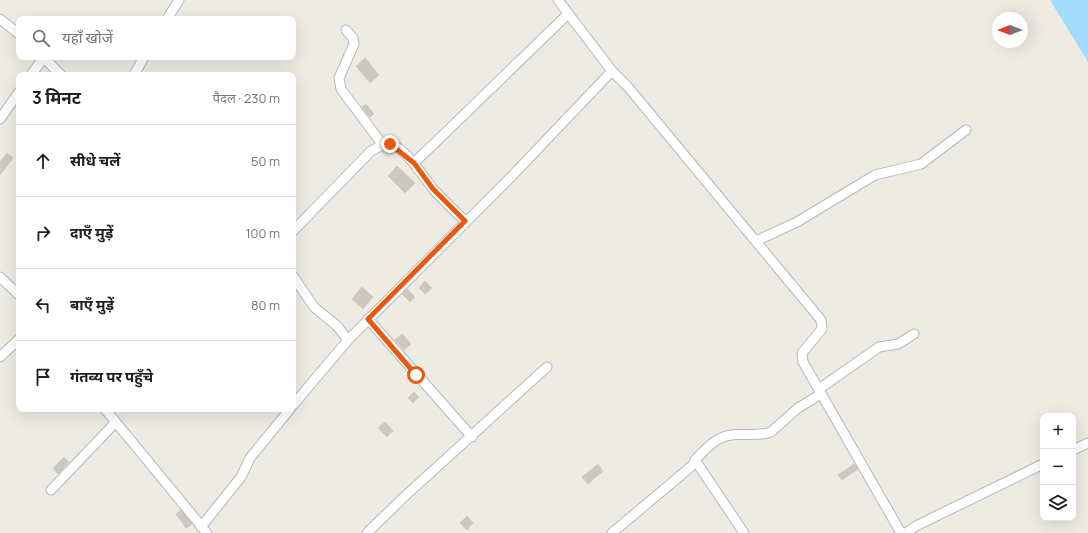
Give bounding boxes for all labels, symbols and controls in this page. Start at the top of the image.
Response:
north arrow [992,12,1028,48]
search box [16,16,296,60]
icon: search [30,27,52,49]
text: यहाँ खोजें [62,27,113,48]
text: 3 मिनट [32,86,81,109]
text: पैदल · 230 m [213,89,280,107]
route end [381,135,399,153]
icon: ahead [32,150,54,172]
text: सीधे चलें [70,150,120,171]
text: 50 m [251,152,280,170]
icon: right [32,222,54,244]
text: दाएँ मुड़ें [70,222,113,243]
text: 100 m [245,224,280,242]
icon: left [32,294,54,316]
text: बाएँ मुड़ें [70,294,114,315]
text: 80 m [251,296,280,314]
icon: arrive [32,366,54,388]
text: गंतव्य पर पहुँचे [70,366,153,387]
route start [407,366,425,384]
map controls [1040,413,1076,521]
button: + [1040,413,1076,449]
button: − [1040,449,1076,485]
button: layers [1040,485,1076,521]

